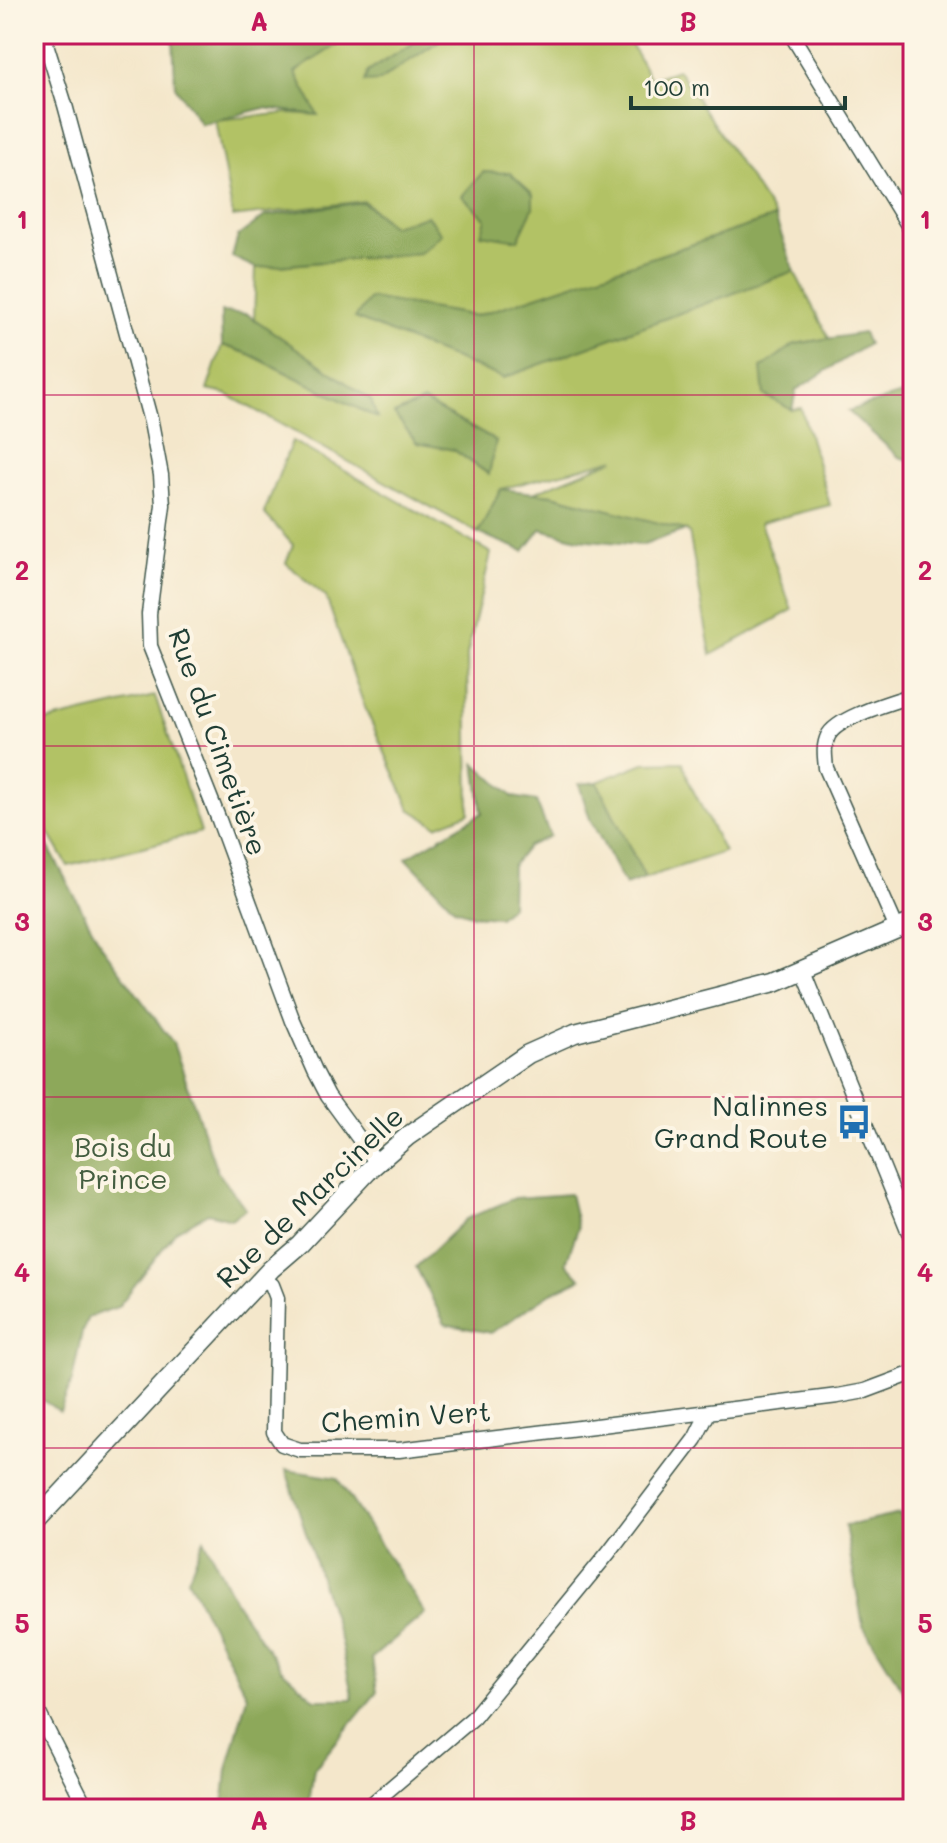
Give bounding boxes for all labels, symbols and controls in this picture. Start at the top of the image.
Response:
text: A [250,4,268,38]
text: B [679,4,697,38]
scale bar [631,60,845,110]
text: 100 m [643,71,710,102]
text: 1 [16,202,28,236]
text: 1 [919,202,931,236]
text: 2 [15,553,29,587]
text: 2 [918,553,932,587]
street label: Rue du Cimetière [161,623,277,860]
text: 3 [14,904,30,938]
text: 3 [917,904,933,938]
place label: Nalinnes Grand Route [654,1087,828,1155]
street label: Rue de Marcinelle [208,1098,411,1295]
bus stop icon: Nalinnes Grand Route [835,1103,873,1141]
park label: Bois du Prince [74,1128,172,1196]
text: 4 [14,1255,30,1289]
text: 4 [917,1255,933,1289]
street label: Chemin Vert [320,1392,492,1440]
text: 5 [14,1606,30,1640]
text: 5 [917,1606,933,1640]
text: A [250,1803,268,1837]
text: B [679,1803,697,1837]

